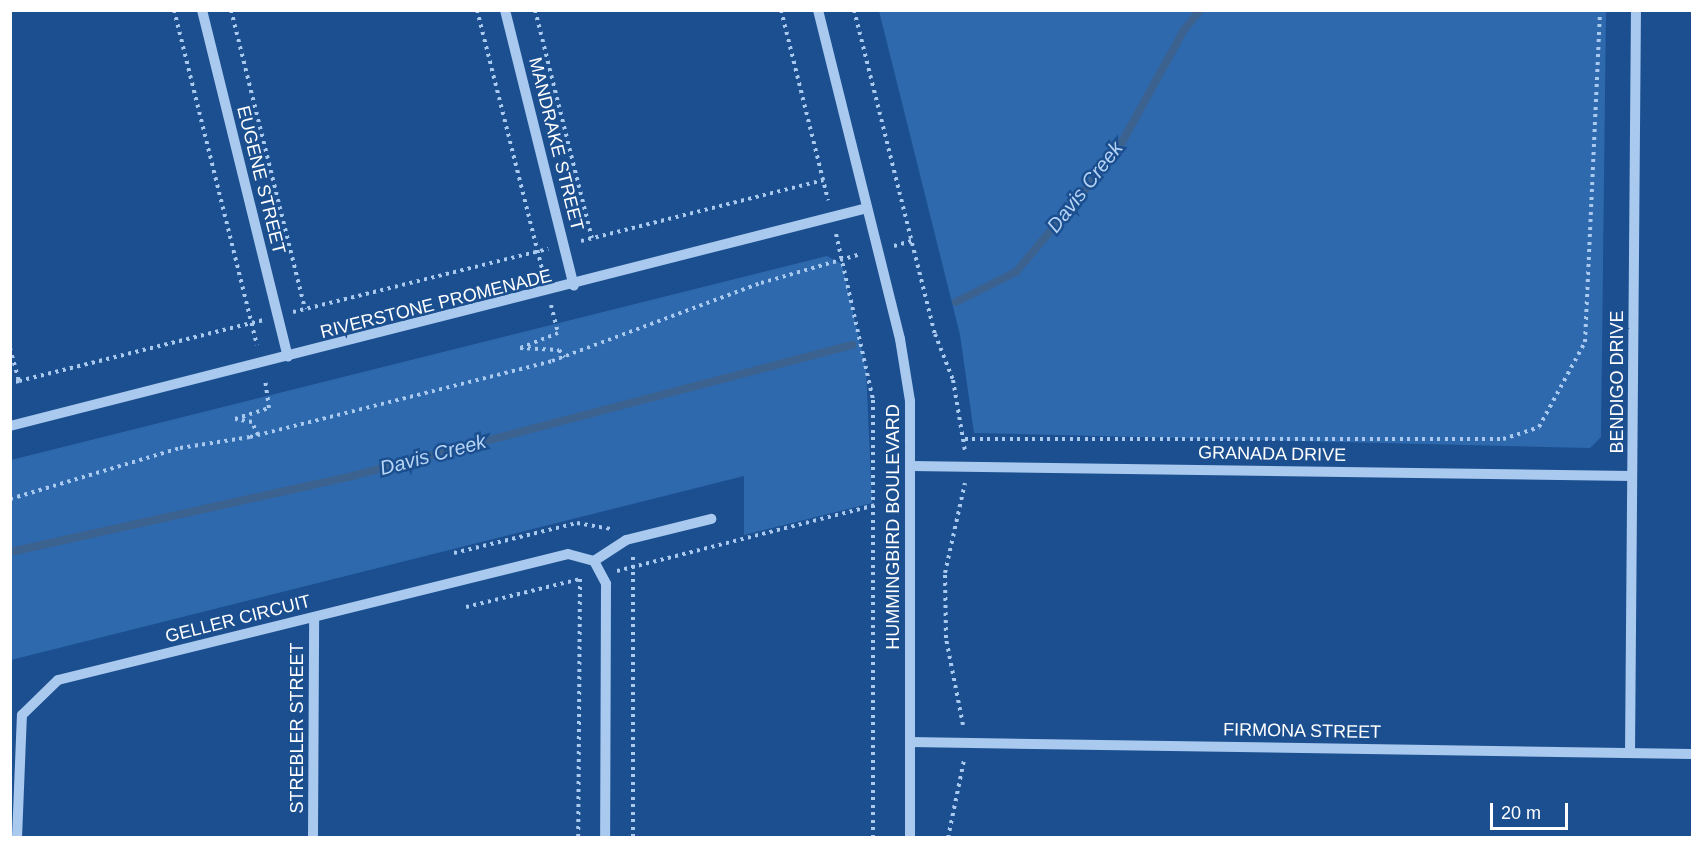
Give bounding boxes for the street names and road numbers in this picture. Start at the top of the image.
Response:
street label: MANDRAKE STREET [524,55,588,233]
street label: EUGENE STREET [232,104,290,256]
street label: RIVERSTONE PROMENADE [318,265,554,343]
street label: BENDIGO DRIVE [1606,310,1628,454]
street label: HUMMINGBIRD BOULEVARD [882,404,904,650]
street label: GRANADA DRIVE [1197,442,1347,466]
street label: GELLER CIRCUIT [163,590,313,648]
street label: STREBLER STREET [286,642,308,814]
street label: FIRMONA STREET [1222,719,1382,743]

